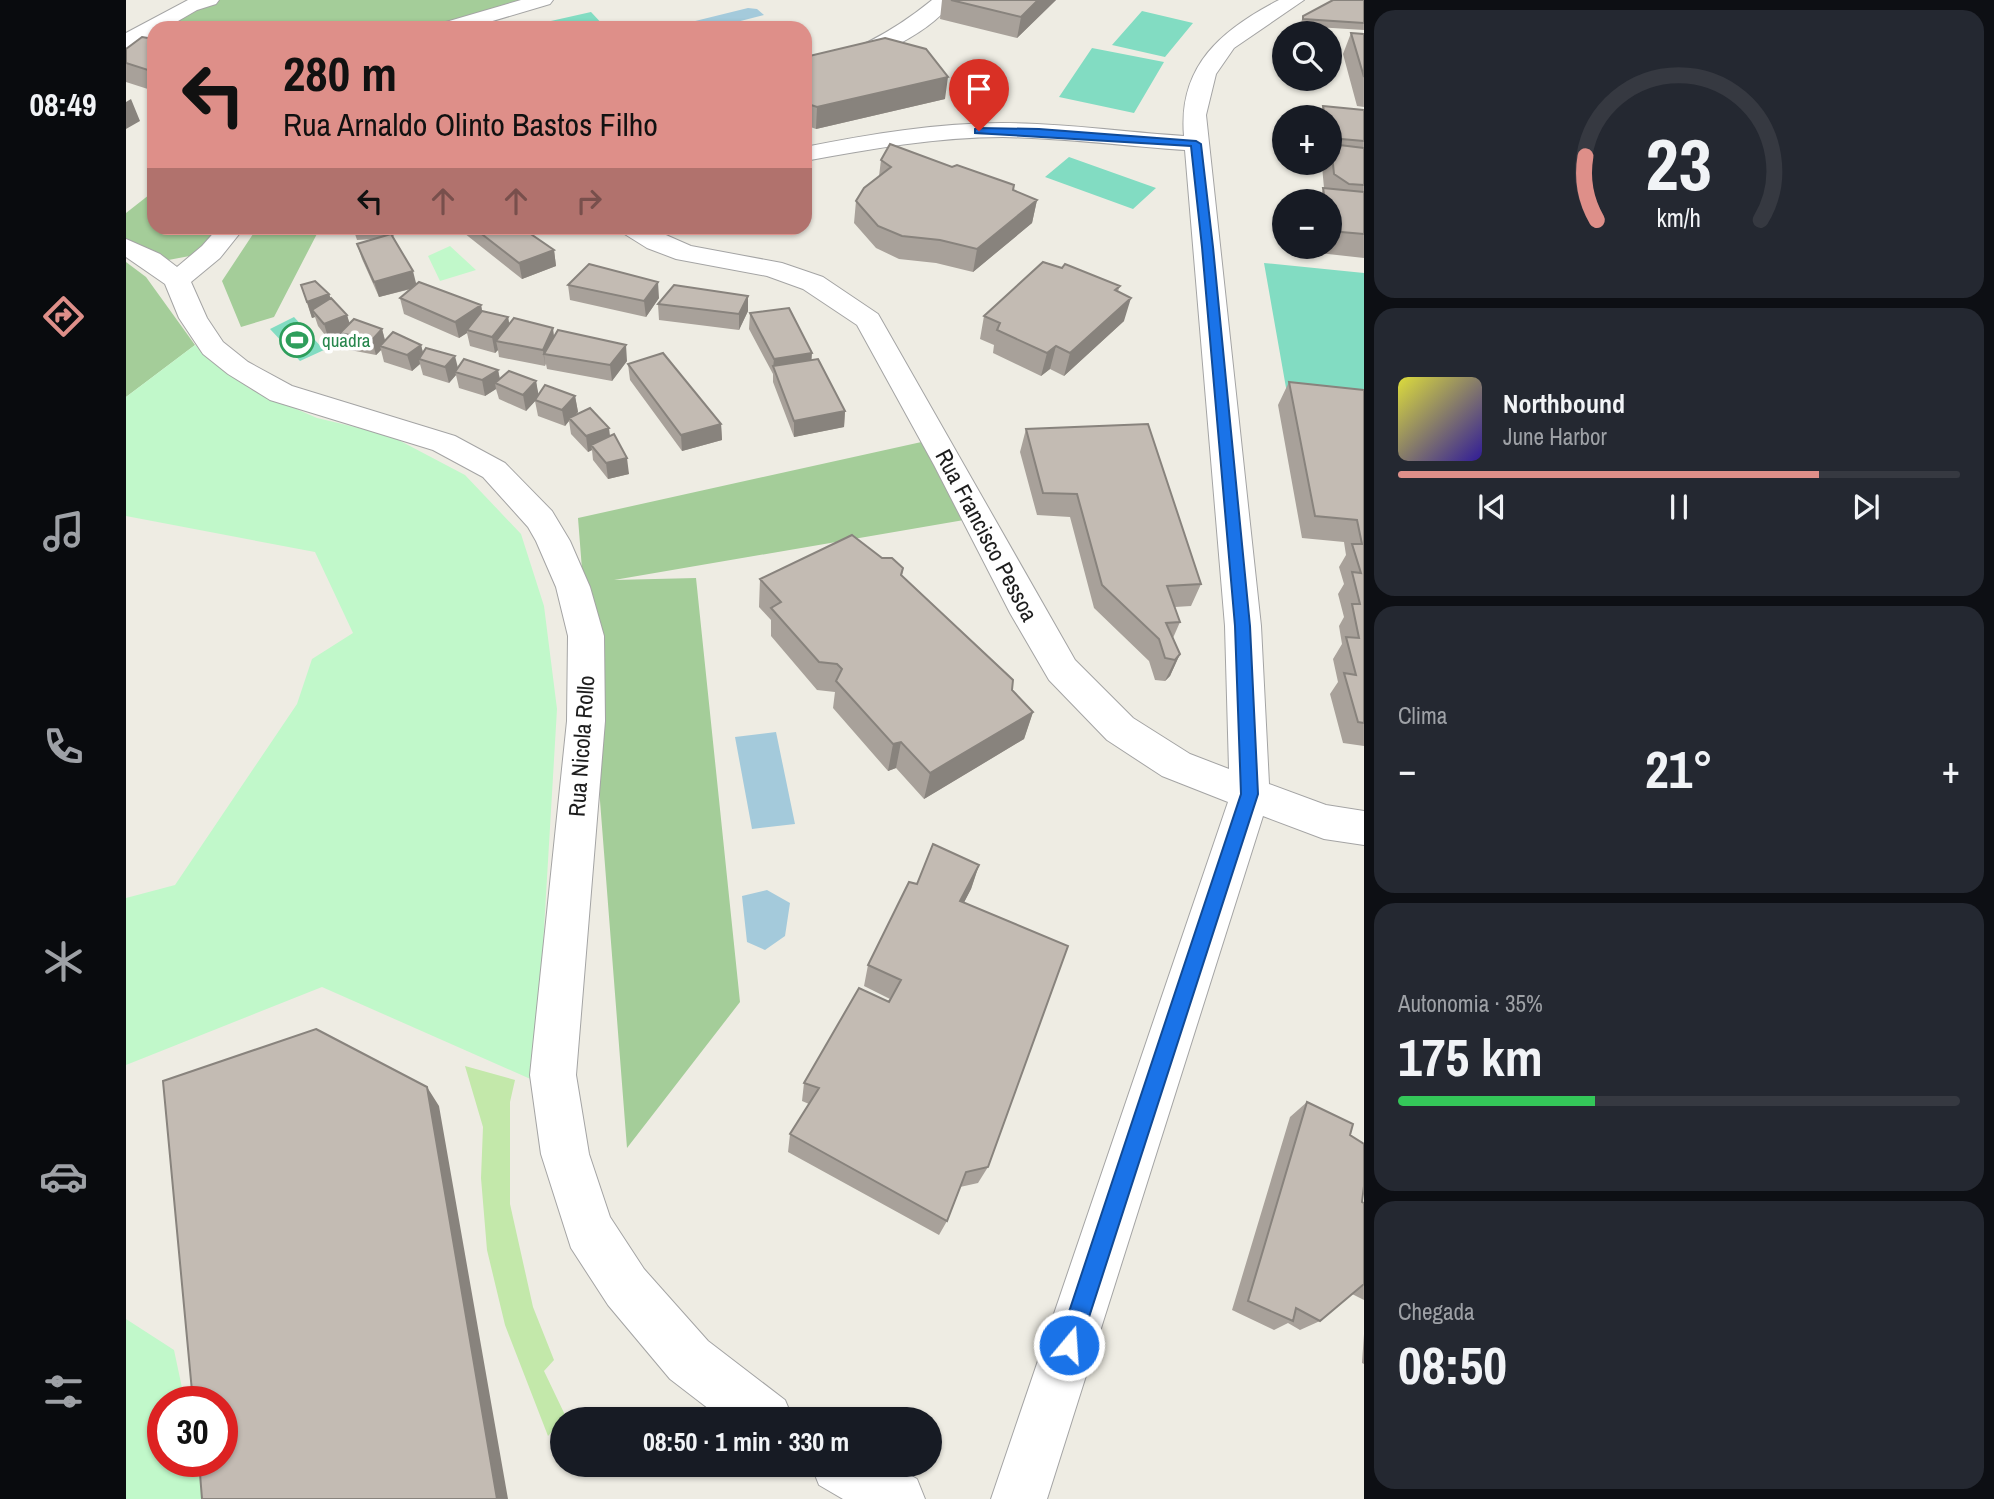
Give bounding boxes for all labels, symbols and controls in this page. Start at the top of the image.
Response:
map controls [1272,21,1342,259]
button: search [1272,21,1342,91]
text: 280 m [283,40,397,106]
icon: left [168,49,259,140]
pin [949,59,1009,131]
icon: arrive [960,70,998,108]
text: 08:49 [29,83,97,126]
text: Rua Arnaldo Olinto Bastos Filho [283,103,658,146]
button: + [1272,105,1342,175]
text: 23 [1646,115,1712,213]
icon: left [351,182,389,220]
icon: ahead [424,182,462,220]
icon: ahead [497,182,535,220]
icon: right [570,182,608,220]
button: − [1272,189,1342,259]
text: km/h [1657,201,1701,235]
icon: directions [39,292,88,341]
sports icon: quadra [278,321,316,359]
place label: quadra [322,327,371,353]
text: Northbound [1503,386,1625,421]
text: June Harbor [1503,421,1607,452]
street label: Rua Francisco Pessoa [929,443,1046,627]
icon: previous [1473,488,1511,526]
icon: pause [1660,488,1698,526]
icon: next [1847,488,1885,526]
icon: music [39,507,88,556]
street label: Rua Nicola Rollo [561,674,601,818]
text: Clima [1398,700,1447,731]
icon: phone [39,722,88,771]
text: 21° [1645,734,1713,804]
text: − [1398,744,1416,795]
text: + [1942,744,1960,795]
icon: climate [39,937,88,986]
text: Autonomia · 35% [1398,988,1543,1019]
text: 175 km [1398,1022,1543,1092]
icon: car [39,1152,88,1201]
text: Chegada [1398,1296,1475,1327]
position arrow [1032,1308,1106,1382]
text: 08:50 [1398,1330,1507,1400]
icon: filters [39,1367,88,1416]
speed limit sign: 30 [147,1386,238,1477]
text: 08:50 · 1 min · 330 m [643,1424,849,1459]

